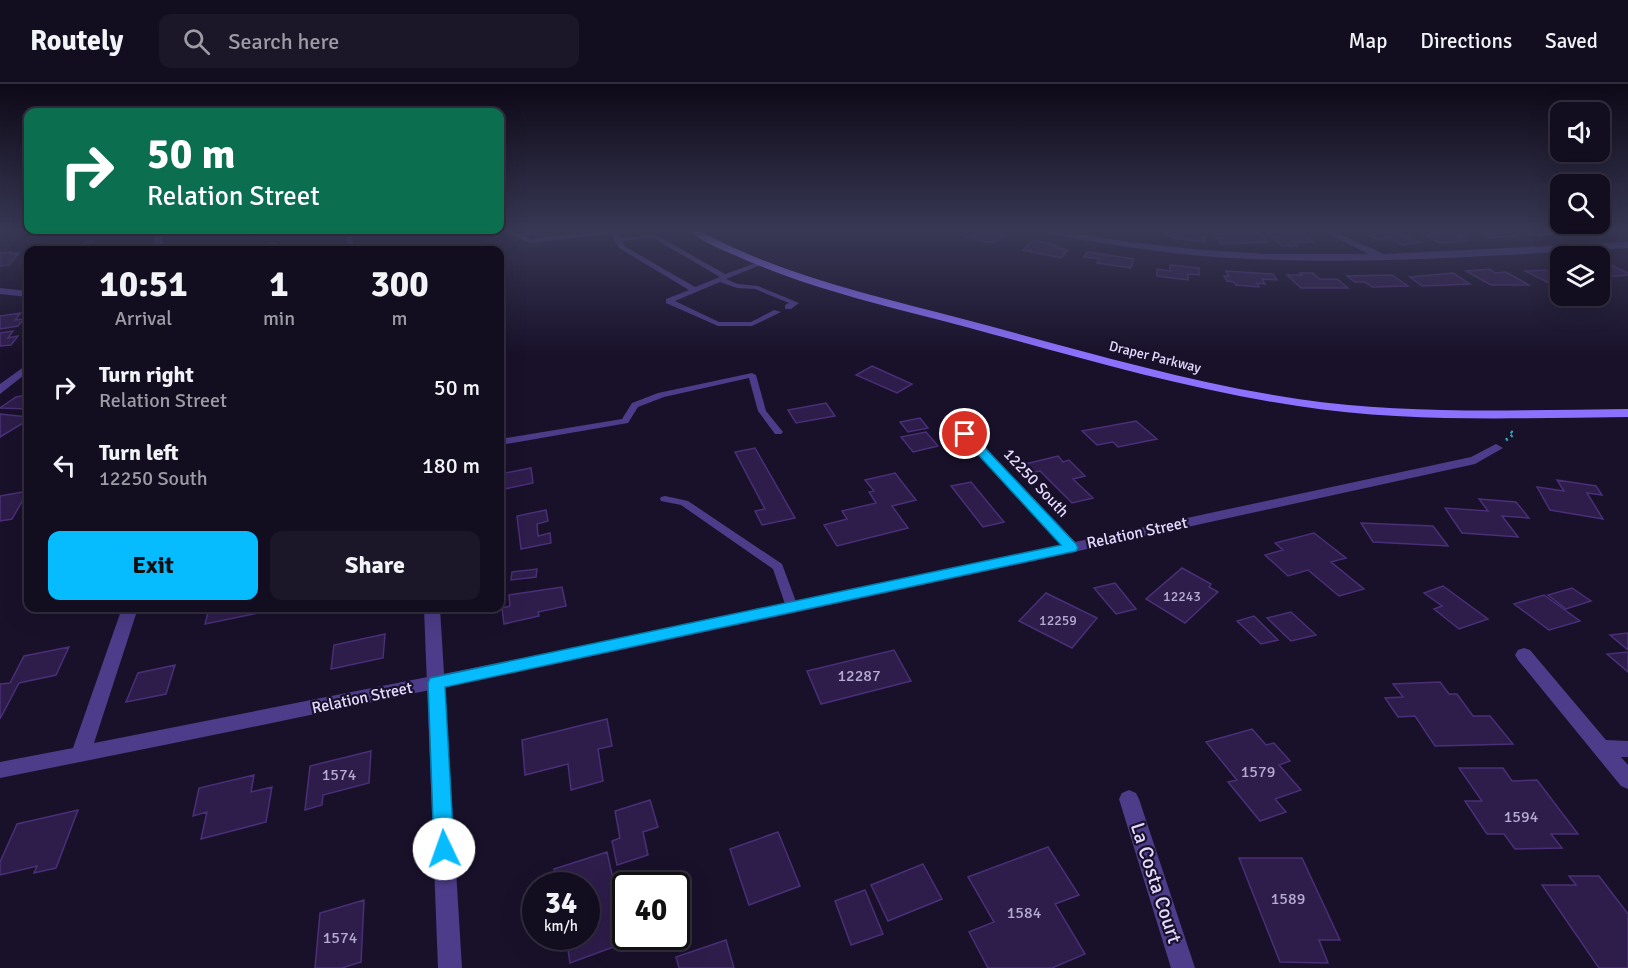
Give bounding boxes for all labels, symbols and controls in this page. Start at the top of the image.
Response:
search box [159,14,579,68]
text: Routely [30,24,123,58]
icon: search [180,25,213,58]
text: Search here [228,28,339,55]
text: Map [1349,28,1387,54]
text: Directions [1420,28,1512,54]
text: Saved [1545,28,1598,54]
map controls [1550,102,1610,306]
button: sound [1550,102,1610,162]
text: 50 m [147,129,236,180]
icon: right [48,132,126,210]
button: search [1550,174,1610,234]
text: Relation Street [147,180,320,213]
button: layers [1550,246,1610,306]
text: 10:51 [99,262,188,307]
text: 1 [269,262,289,307]
text: 300 [370,262,429,307]
text: Arrival [115,306,172,331]
text: min [263,306,295,331]
text: m [392,306,408,331]
street label: Draper Parkway [1107,337,1203,377]
text: Turn right [99,361,194,388]
icon: right [48,371,81,404]
text: 50 m [434,374,480,401]
text: Relation Street [99,388,227,413]
pin [939,408,990,459]
icon: arrive [948,417,981,450]
text: Turn left [99,439,179,466]
street label: 12250 South [999,444,1073,522]
icon: left [48,449,81,482]
text: 180 m [422,452,480,479]
text: 12250 South [99,466,208,491]
street label: Relation Street [1085,512,1190,553]
button: Exit [48,531,258,600]
button: Share [270,531,480,600]
house number: 12243 [1163,588,1201,605]
house number: 12259 [1039,612,1077,629]
house number: 12287 [837,666,881,686]
street label: Relation Street [310,677,415,718]
house number: 1579 [1241,762,1275,782]
house number: 1574 [322,765,357,785]
house number: 1594 [1504,807,1539,827]
position arrow [412,817,476,881]
street label: La Costa Court [1125,819,1187,947]
speed limit sign: 40 [612,872,690,950]
text: 34 [545,885,577,922]
house number: 1589 [1271,889,1305,909]
house number: 1584 [1007,903,1042,923]
text: km/h [544,917,578,935]
house number: 1574 [323,928,358,948]

